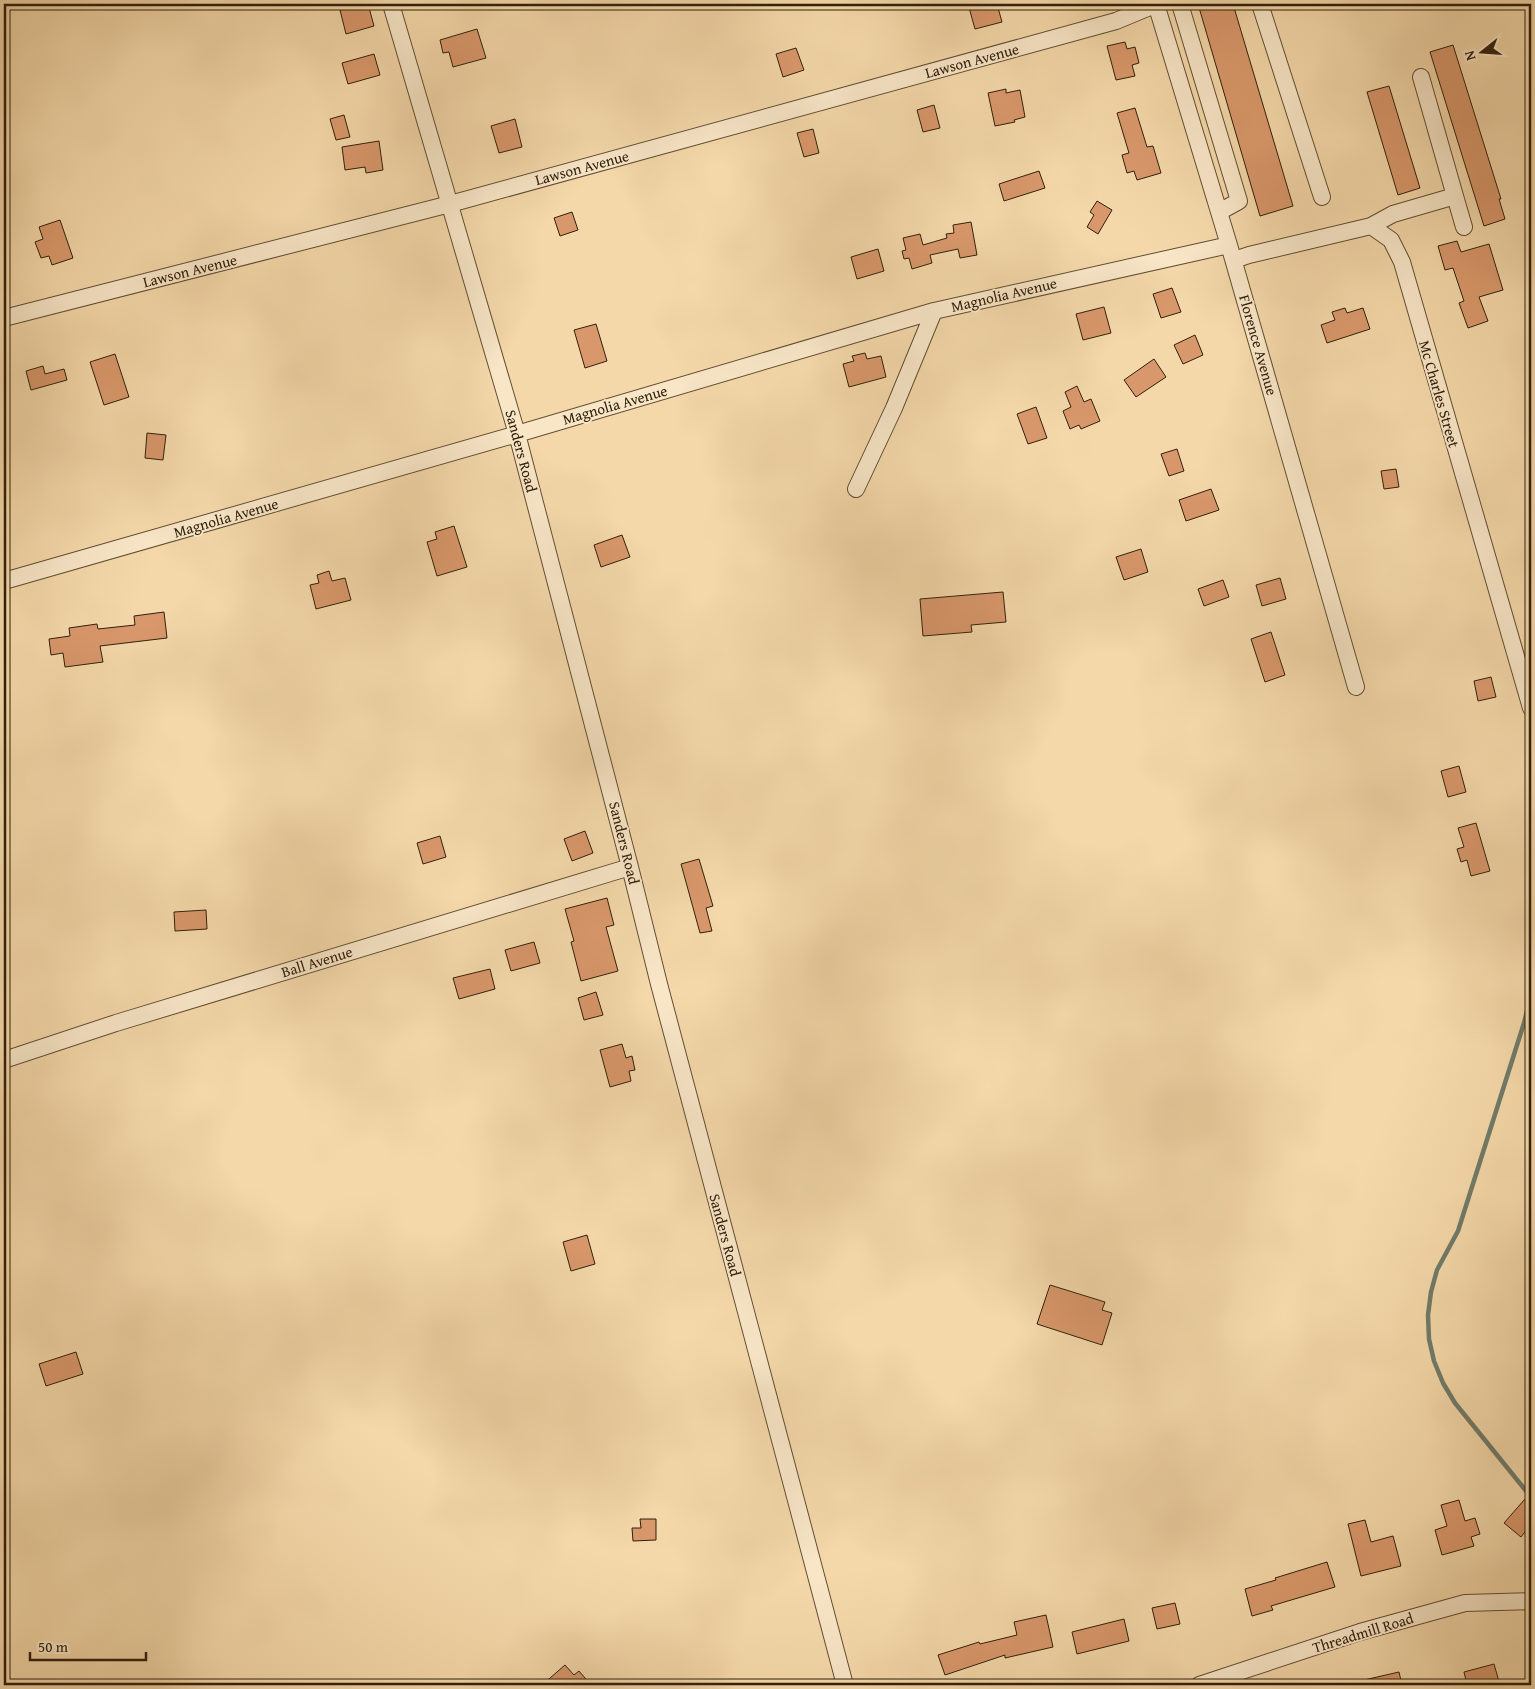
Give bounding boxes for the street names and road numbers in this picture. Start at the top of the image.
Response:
street label: Lawson Avenue [923,38,1021,83]
street label: Lawson Avenue [533,145,631,190]
street label: Lawson Avenue [141,249,239,292]
street label: Magnolia Avenue [949,272,1059,317]
street label: Florence Avenue [1234,292,1283,398]
street label: Mc Charles Street [1414,338,1465,451]
street label: Magnolia Avenue [560,380,670,429]
street label: Sanders Road [500,407,543,495]
street label: Magnolia Avenue [171,493,281,542]
street label: Sanders Road [604,799,645,887]
street label: Ball Avenue [279,941,355,982]
street label: Sanders Road [704,1191,747,1279]
street label: Threadmill Road [1310,1607,1416,1658]

